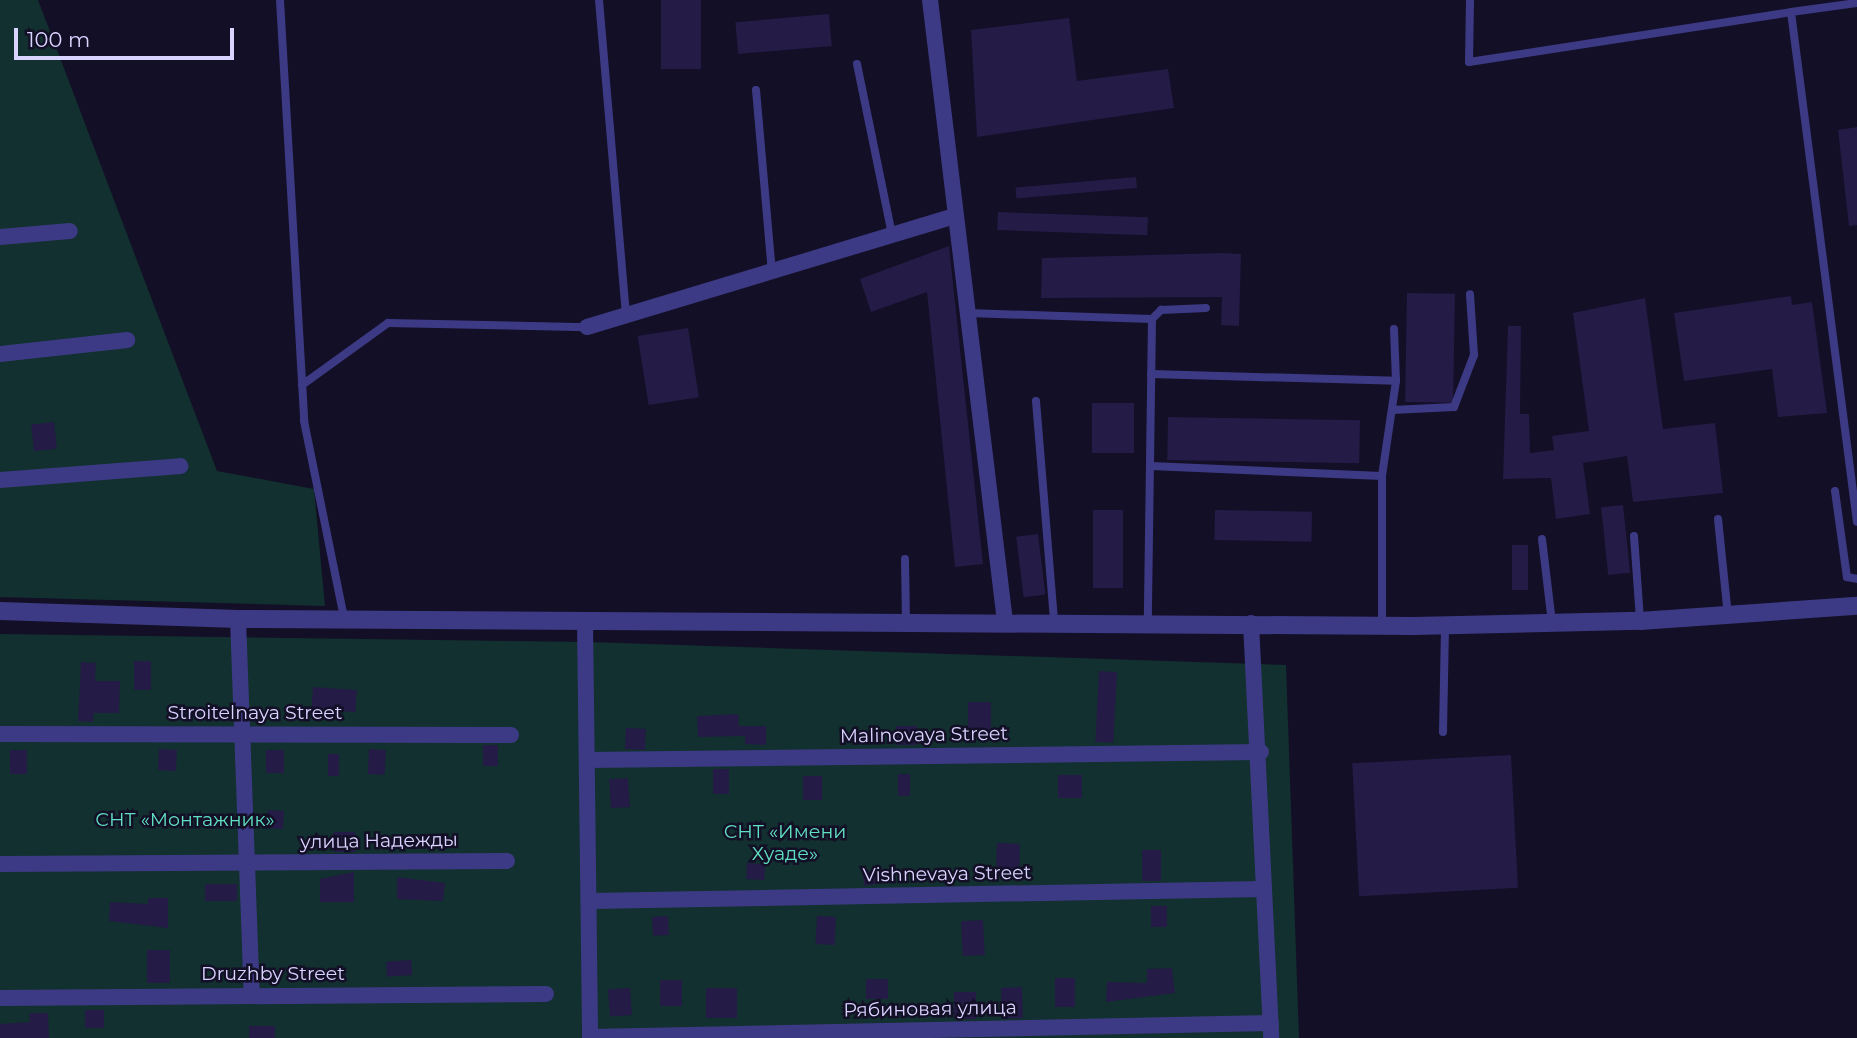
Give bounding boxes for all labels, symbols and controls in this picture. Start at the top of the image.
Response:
scale bar [18,14,238,58]
text: 100 m [27,27,90,52]
street label: Stroitelnaya Street [168,702,342,724]
street label: Malinovaya Street [840,722,1008,748]
park label: СНТ «Монтажник» [95,809,275,831]
park label: СНТ «Имени Хуаде» [724,821,846,865]
street label: улица Надежды [300,828,458,854]
street label: Vishnevaya Street [863,861,1031,887]
street label: Druzhby Street [201,963,345,985]
street label: Рябиновая улица [843,996,1017,1022]

